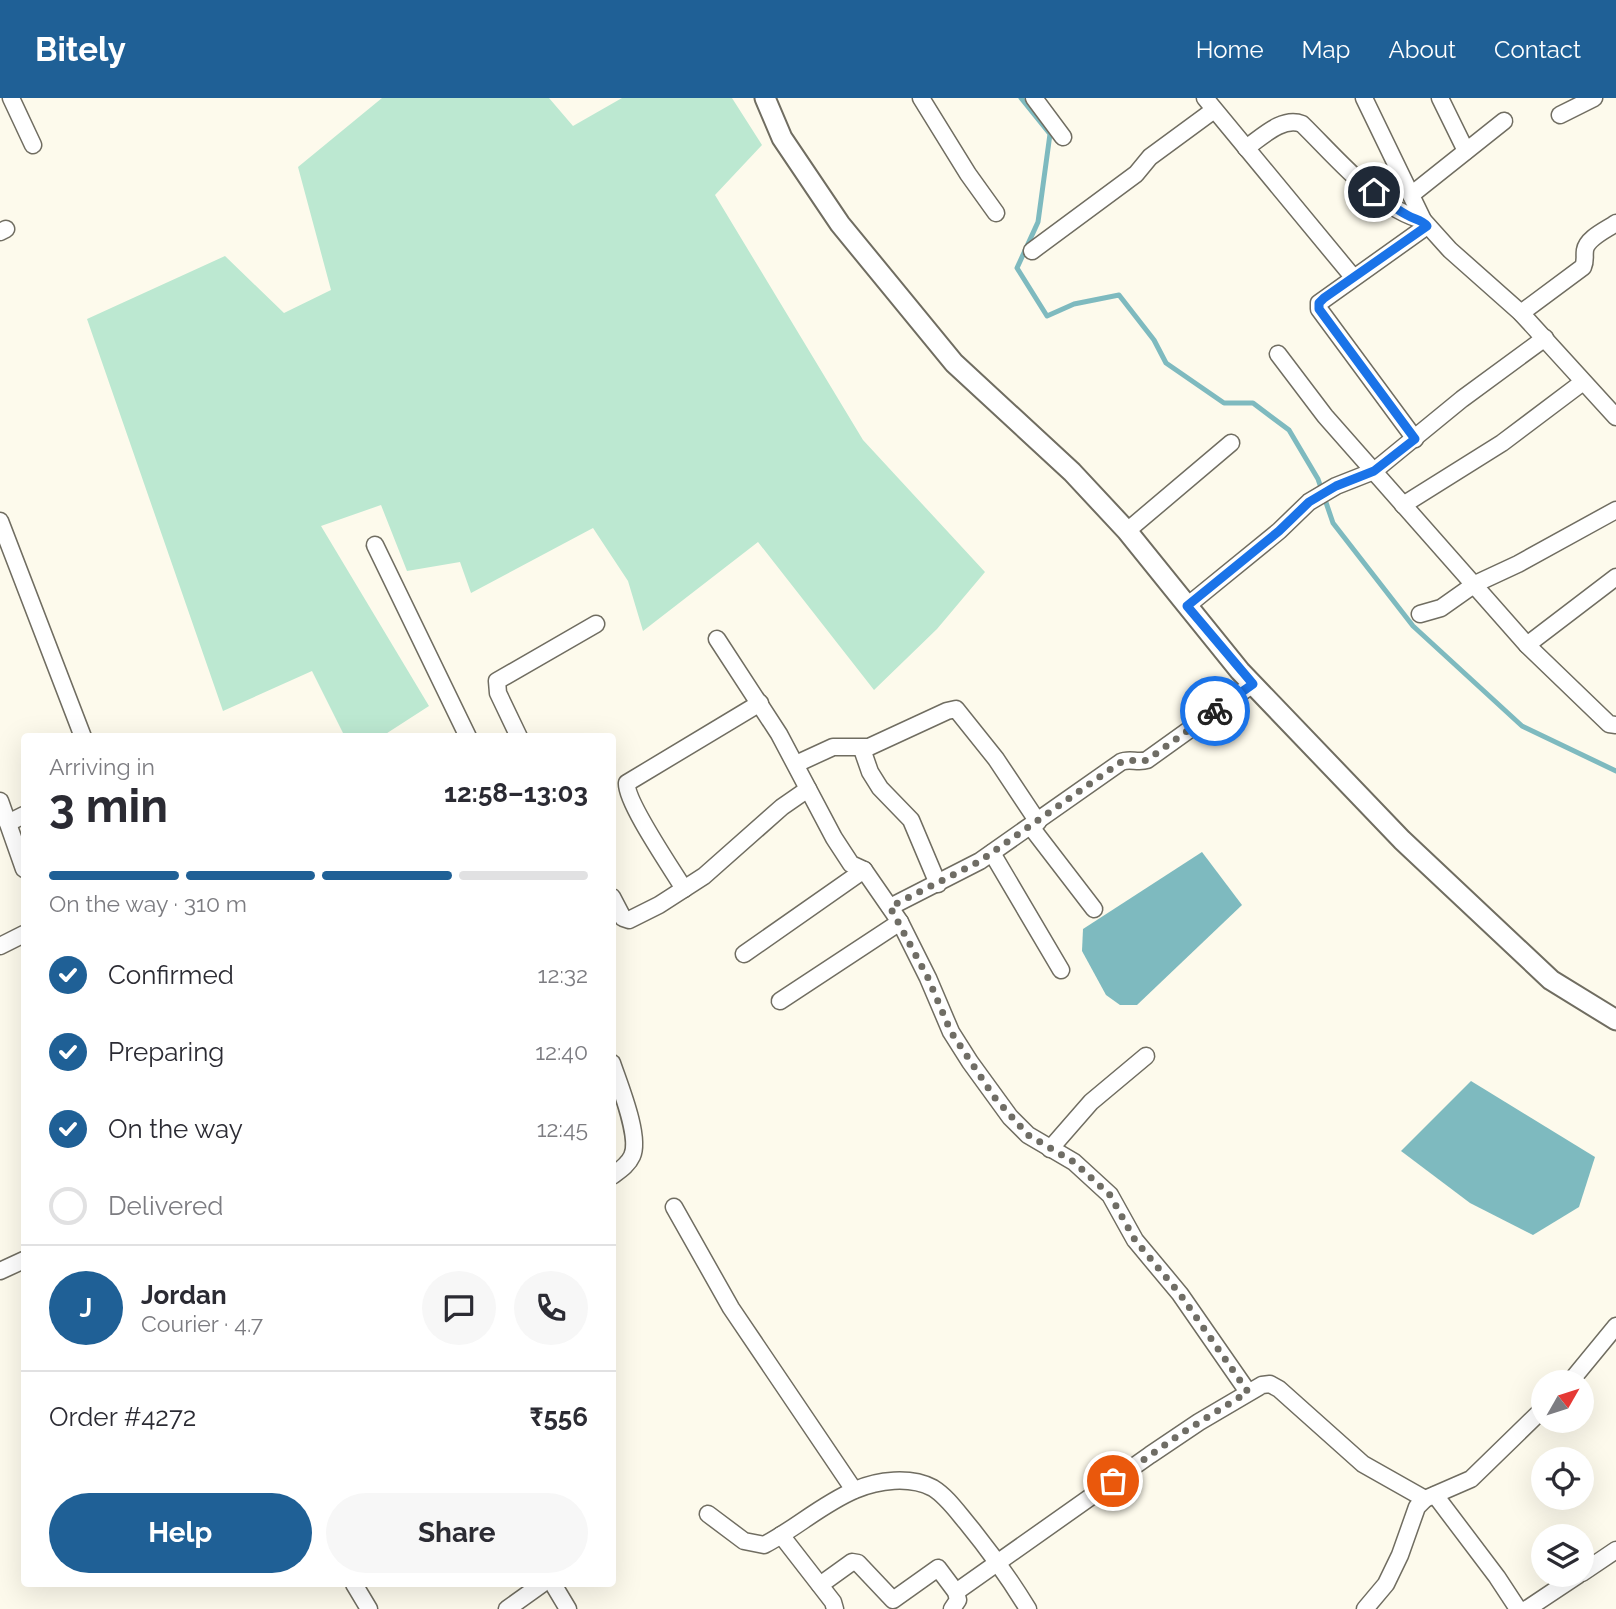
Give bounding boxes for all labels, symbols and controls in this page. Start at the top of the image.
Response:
text: Bitely [35,30,126,69]
text: Home [1196,35,1264,64]
text: Map [1302,35,1350,64]
text: About [1388,35,1456,64]
text: Contact [1494,35,1581,64]
pin [1344,162,1404,222]
icon: home [1355,173,1393,211]
courier [1180,676,1250,746]
icon: bike [1196,692,1234,730]
text: Arriving in [49,753,155,780]
text: 12:58–13:03 [444,778,588,808]
text: 3 min [49,779,168,833]
text: On the way · 310 m [49,890,247,917]
icon: check [49,956,87,994]
text: Confirmed [108,960,234,990]
text: 12:32 [538,961,588,988]
icon: check [49,1033,87,1071]
text: Preparing [108,1037,224,1067]
text: 12:40 [535,1038,588,1065]
icon: check [49,1110,87,1148]
text: On the way [108,1114,243,1144]
text: 12:45 [537,1115,588,1142]
text: Delivered [108,1191,223,1221]
button: chat [422,1271,496,1345]
button: phone [514,1271,588,1345]
text: Jordan [141,1280,227,1310]
text: J [80,1293,92,1323]
text: Courier · 4.7 [141,1310,263,1337]
north arrow [1531,1370,1594,1433]
map controls [1531,1370,1594,1587]
text: Order #4272 [49,1402,196,1432]
text: ₹556 [529,1402,588,1432]
button: locate [1531,1447,1594,1510]
pin [1083,1451,1143,1511]
icon: bag [1094,1462,1132,1500]
button: Help [49,1493,312,1573]
button: Share [326,1493,588,1573]
button: layers [1531,1524,1594,1587]

